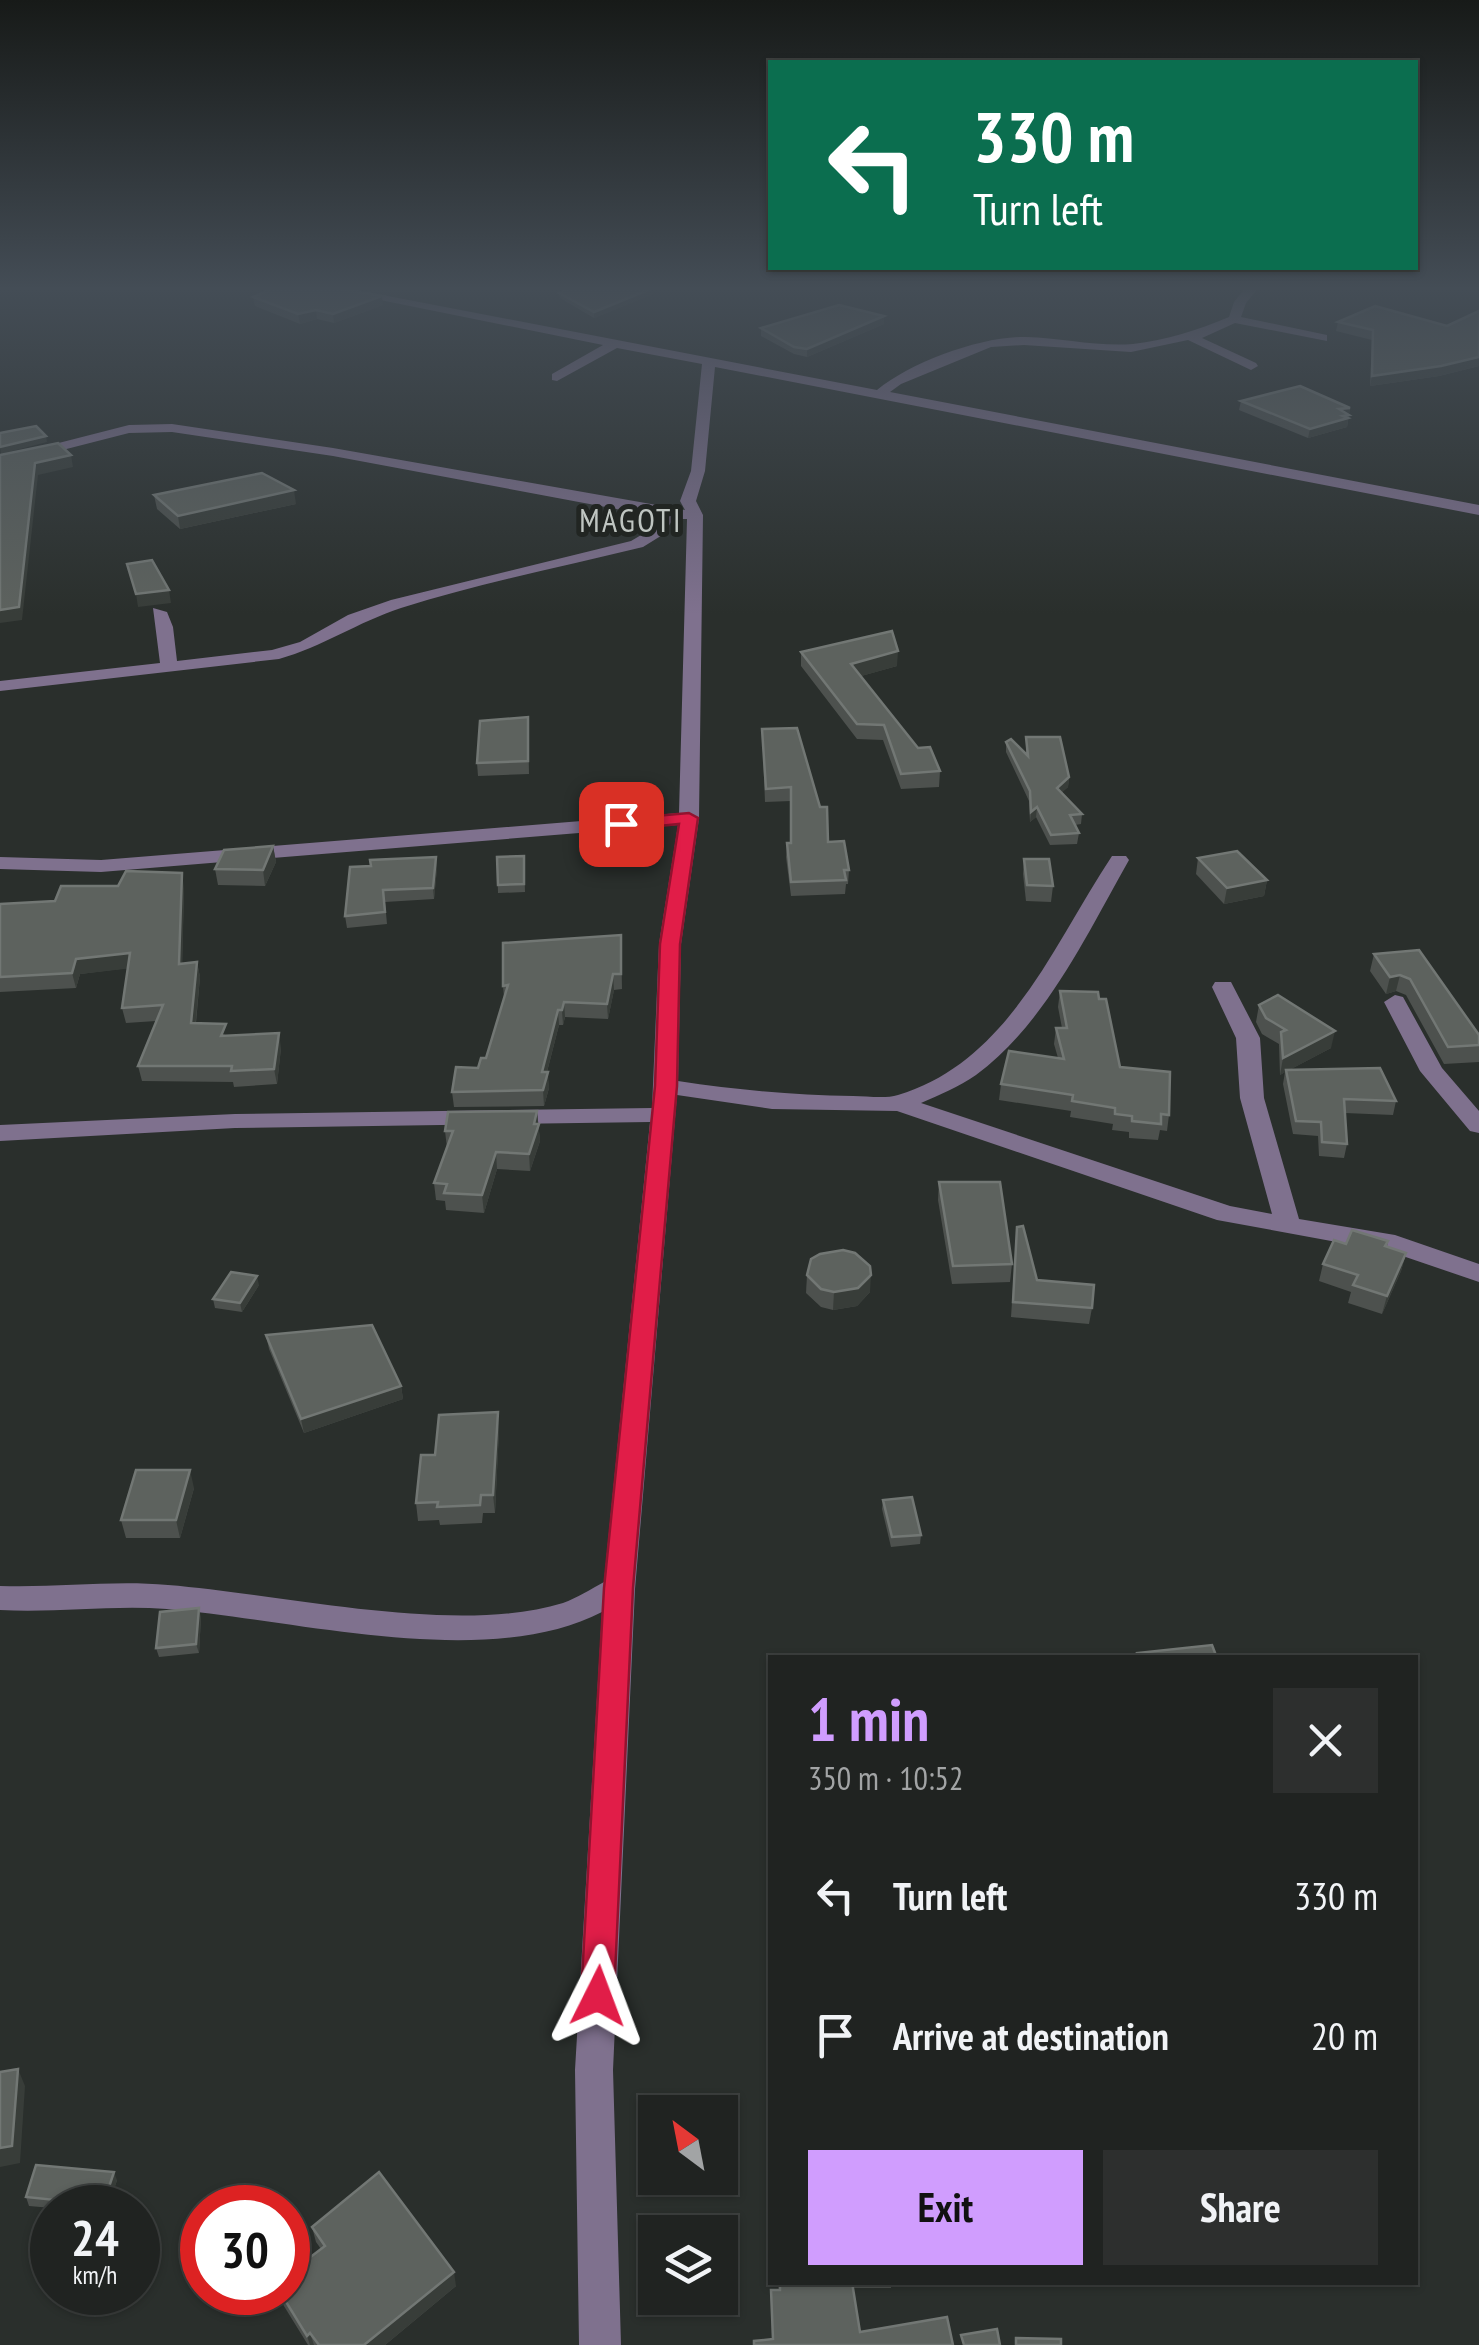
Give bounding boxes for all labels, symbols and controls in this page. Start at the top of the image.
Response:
text: 330 m [973,91,1134,181]
icon: left [808,100,938,230]
text: Turn left [973,179,1103,237]
district label: MAGOTI [579,499,683,541]
pin [579,782,664,867]
icon: arrive [594,797,649,852]
text: 1 min [808,1680,929,1758]
button: close [1273,1688,1378,1793]
text: 350 m · 10:52 [808,1757,963,1799]
icon: left [808,1868,863,1923]
text: Turn left [893,1871,1007,1920]
text: 330 m [1294,1871,1378,1920]
position arrow [546,1944,650,2048]
icon: arrive [808,2008,863,2063]
text: Arrive at destination [893,2011,1169,2060]
text: 20 m [1311,2011,1378,2060]
north arrow [638,2095,738,2195]
map controls [638,2095,738,2315]
button: Exit [808,2150,1083,2265]
button: Share [1103,2150,1378,2265]
speed limit sign: 30 [180,2185,310,2315]
text: 24 [71,2205,119,2270]
button: layers [638,2215,738,2315]
text: km/h [73,2259,117,2291]

